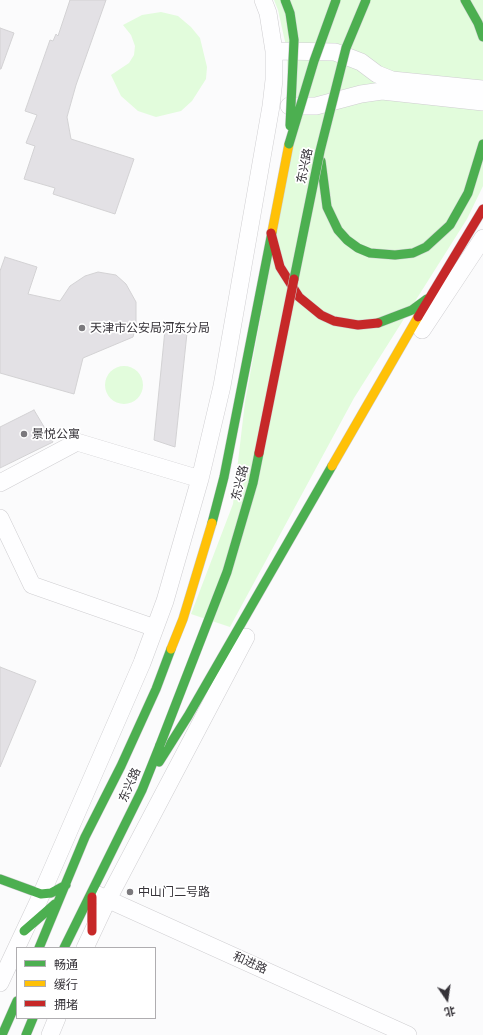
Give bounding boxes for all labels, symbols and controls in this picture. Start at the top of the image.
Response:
street label: 东兴路 [294,147,316,185]
place label: 天津市公安局河东分局 [90,321,210,335]
marker: 天津市公安局河东分局 [77,323,87,333]
place label: 景悦公寓 [32,427,80,441]
marker: 景悦公寓 [19,429,29,439]
street label: 东兴路 [229,464,251,502]
street label: 东兴路 [116,766,144,804]
place label: 中山门二号路 [138,885,210,899]
marker: 中山门二号路 [125,887,135,897]
legend [16,947,156,1019]
street label: 和进路 [231,949,269,977]
text: 畅通 [54,958,78,972]
text: 缓行 [54,978,78,992]
north arrow [427,979,467,1019]
text: 拥堵 [54,998,78,1012]
text: 北 [443,1004,457,1019]

